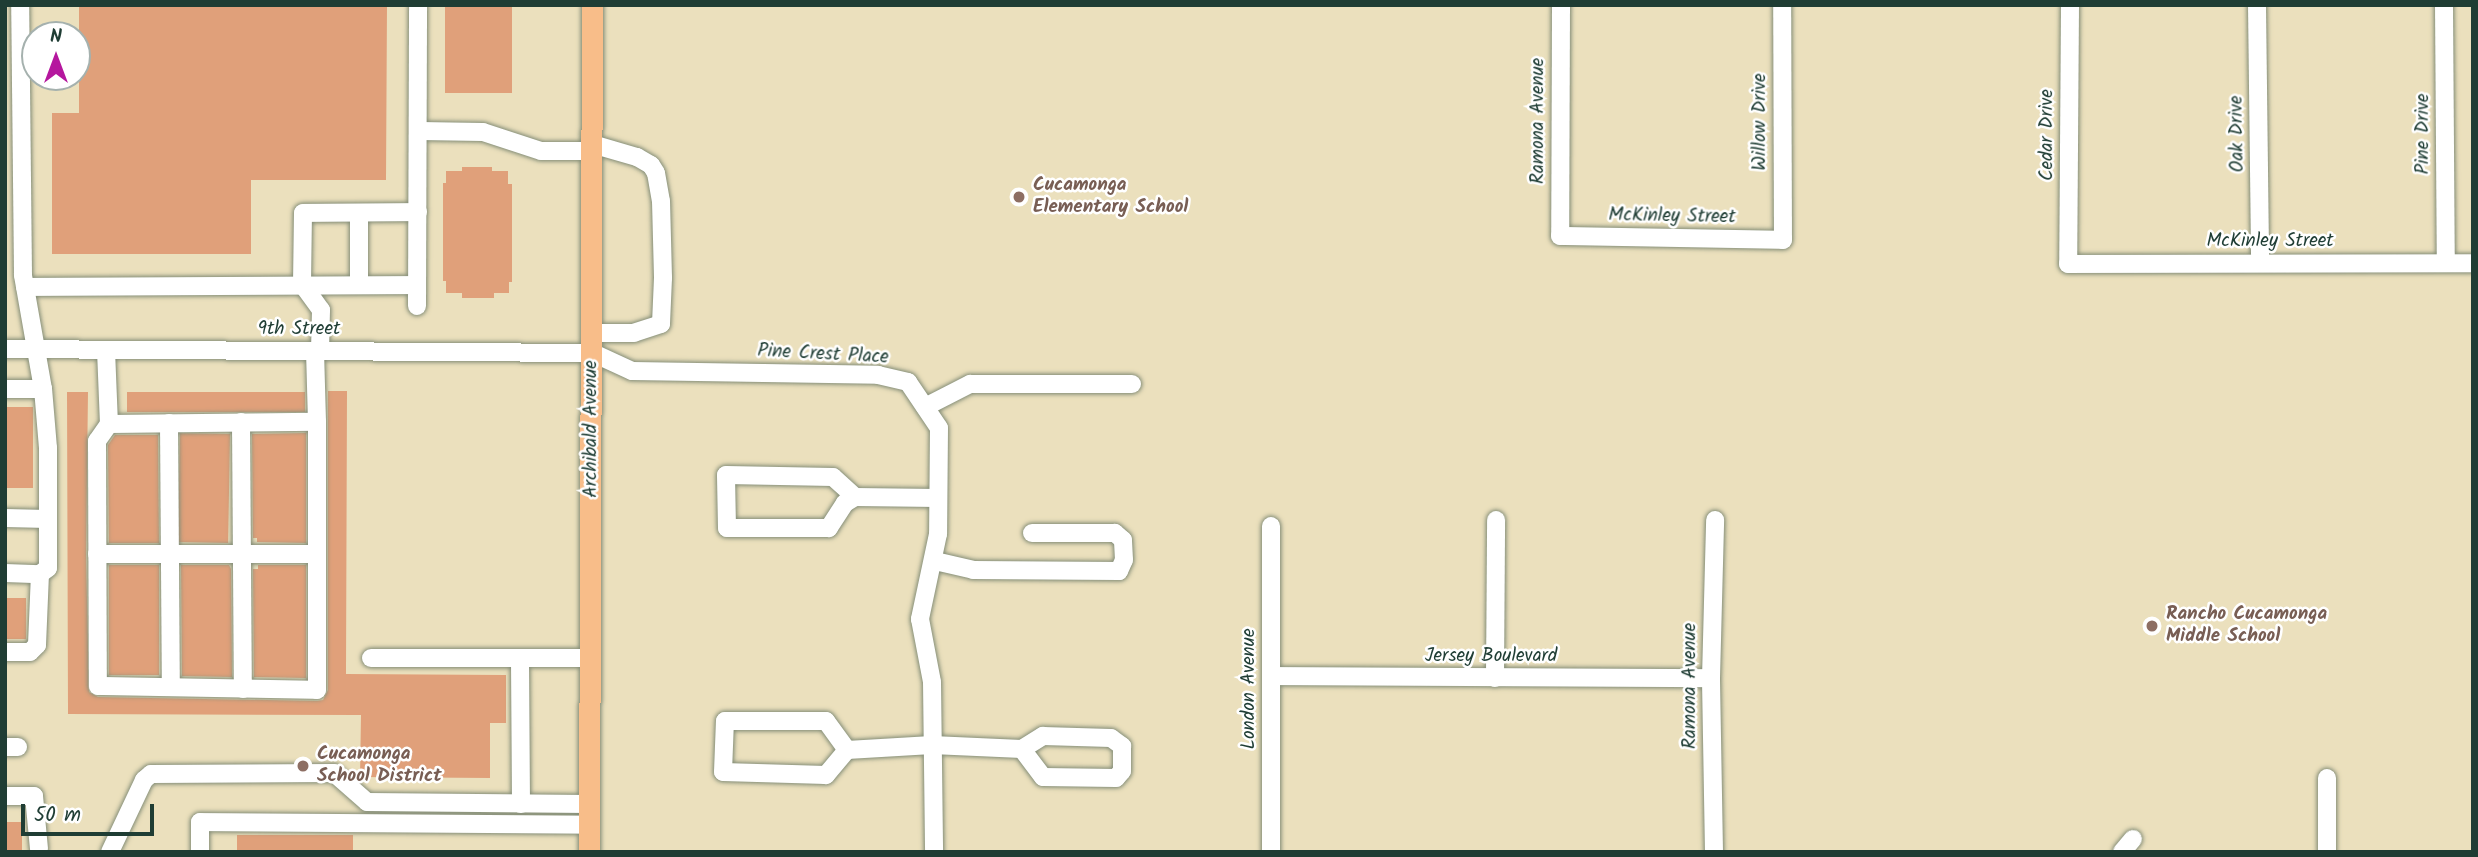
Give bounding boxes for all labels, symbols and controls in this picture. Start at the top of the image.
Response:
north arrow [21,21,91,91]
text: N [50,22,62,52]
street label: Ramona Avenue [1528,58,1550,184]
street label: Willow Drive [1750,73,1772,171]
street label: Cedar Drive [2037,89,2059,181]
street label: Pine Drive [2413,94,2435,174]
street label: Oak Drive [2226,95,2250,173]
place label: Cucamonga Elementary School [1033,175,1188,219]
marker: Cucamonga Elementary School [1011,189,1027,205]
street label: McKinley Street [1608,204,1736,230]
street label: McKinley Street [2206,231,2334,253]
street label: 9th Street [258,319,340,341]
street label: Pine Crest Place [757,340,889,370]
street label: Archibald Avenue [581,360,603,498]
place label: Rancho Cucamonga Middle School [2166,604,2327,648]
marker: Rancho Cucamonga Middle School [2144,618,2160,634]
street label: Ramona Avenue [1680,623,1702,749]
street label: London Avenue [1239,629,1261,749]
street label: Jersey Boulevard [1425,646,1557,668]
place label: Cucamonga School District [317,744,442,788]
marker: Cucamonga School District [295,758,311,774]
scale bar [24,790,158,834]
text: 50 m [34,799,81,832]

